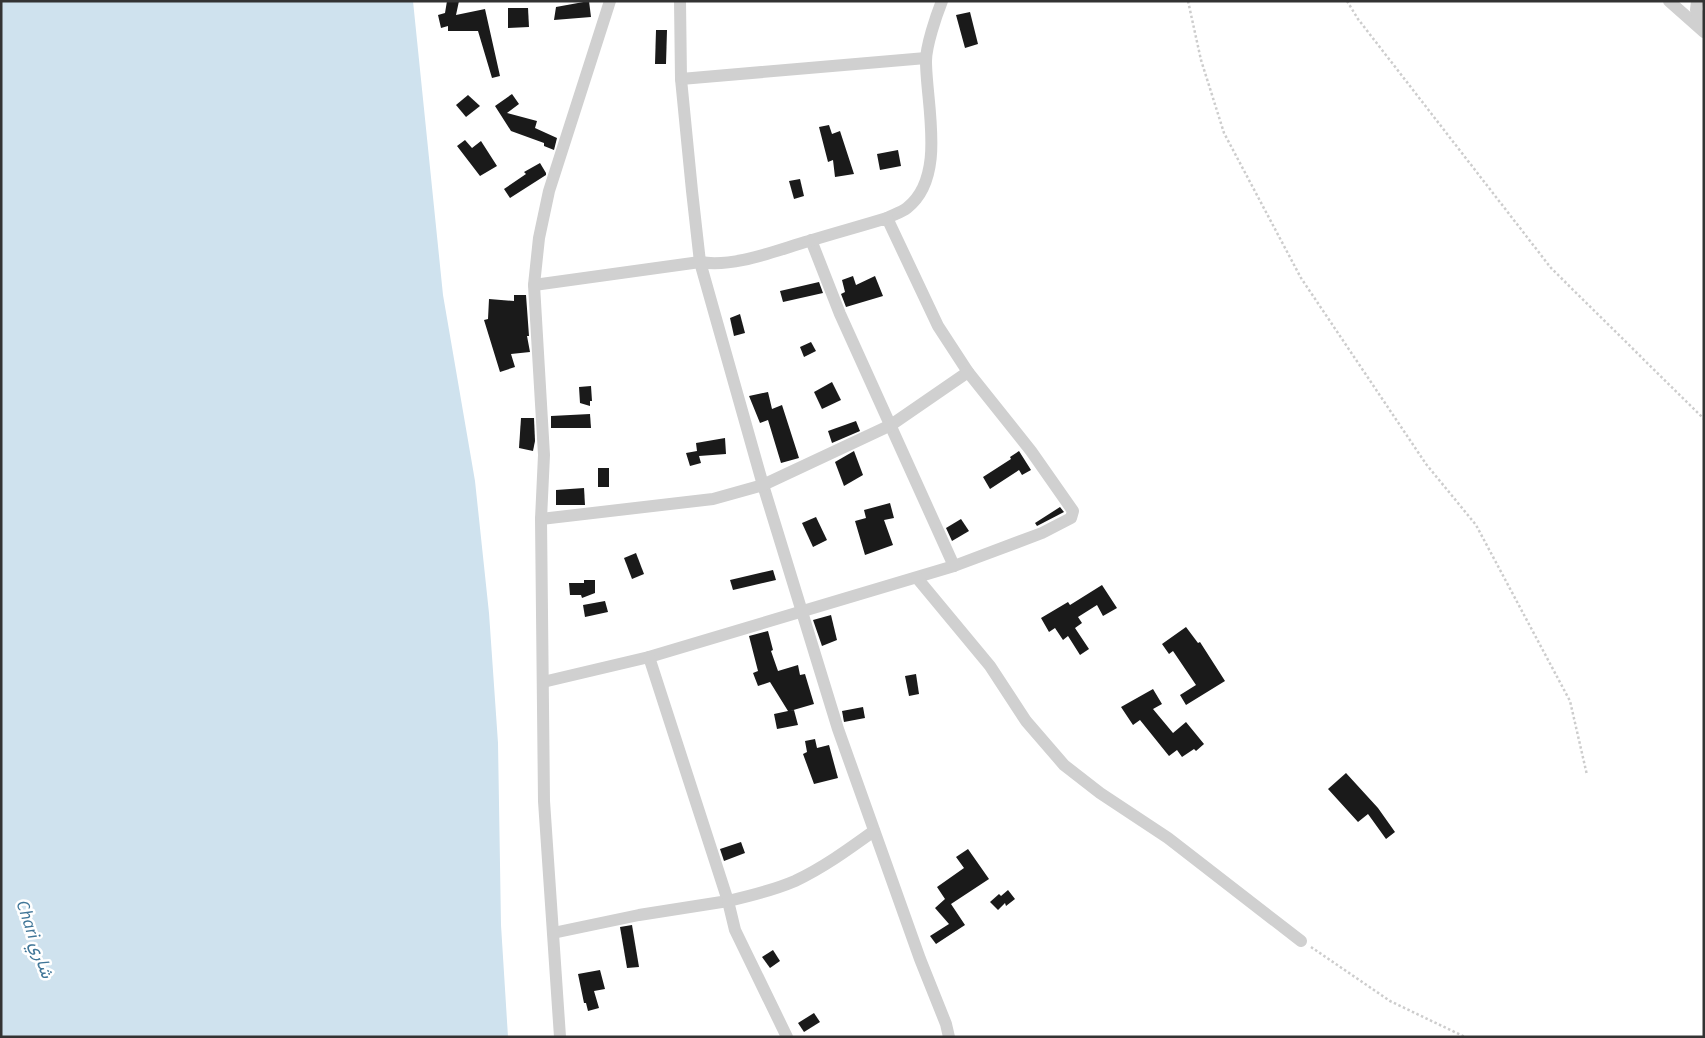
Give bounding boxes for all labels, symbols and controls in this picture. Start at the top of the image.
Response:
water label: Chari شاري [8,897,60,983]

